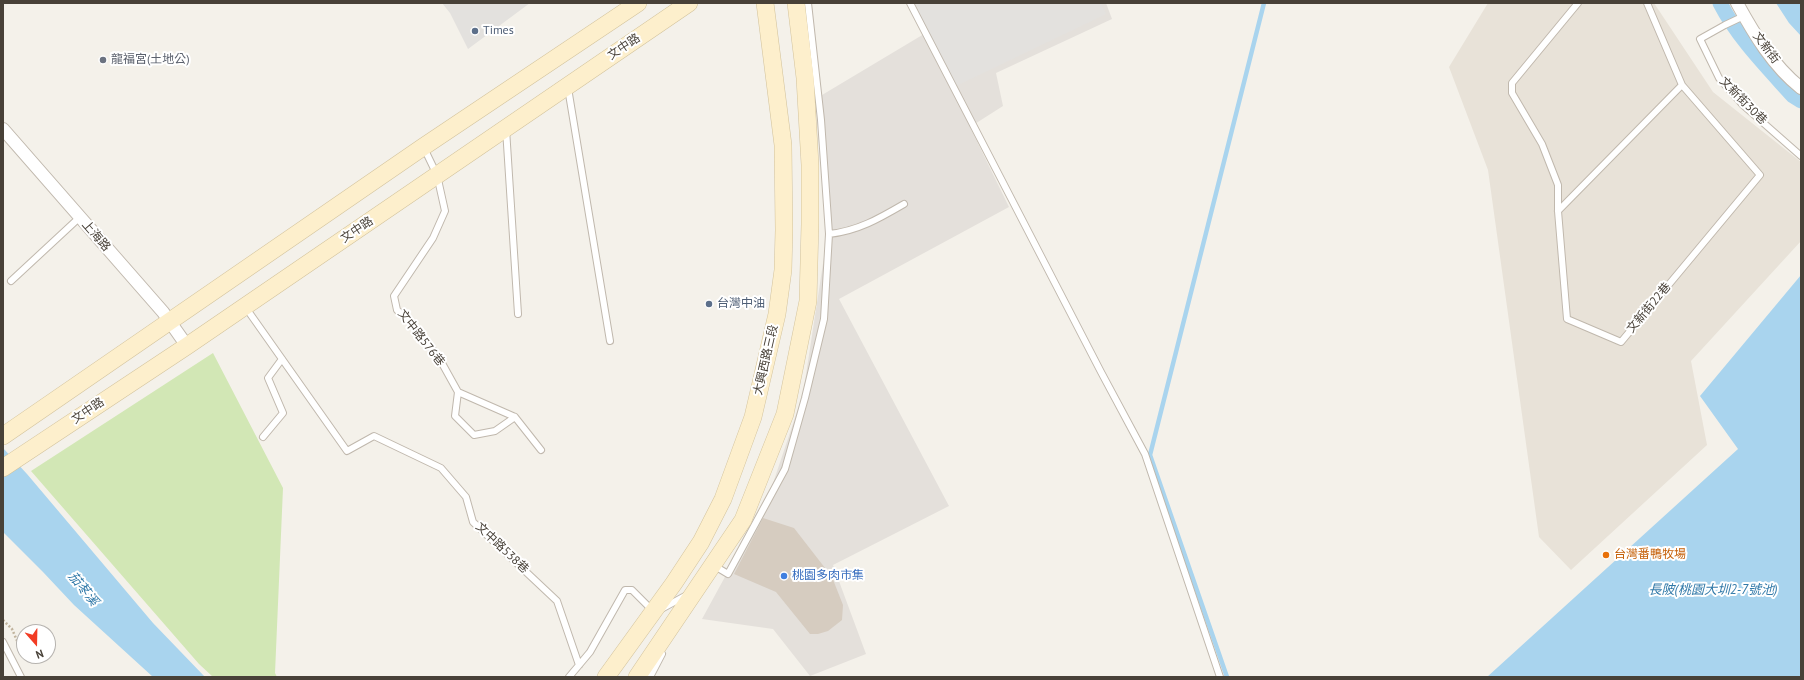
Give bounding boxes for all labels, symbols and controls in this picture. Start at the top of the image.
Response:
place label: Times [483,24,514,38]
marker: Times [470,26,480,36]
street label: 文新街 [1749,29,1783,67]
street label: 文中路 [605,31,643,63]
place label: 龍福宮(土地公) [111,53,190,67]
marker: 龍福宮(土地公) [98,55,108,65]
street label: 文新街30巷 [1716,74,1770,128]
street label: 文中路 [338,214,376,246]
street label: 上海路 [79,218,113,254]
street label: 文新街22巷 [1624,280,1674,336]
place label: 台灣中油 [717,297,765,311]
marker: 台灣中油 [704,299,714,309]
street label: 文中路576巷 [395,307,447,369]
street label: 大興西路三段 [751,323,781,397]
street label: 文中路 [69,395,107,427]
street label: 文中路538巷 [472,520,532,576]
place label: 台灣番鴨牧場 [1614,548,1686,562]
marker: 台灣番鴨牧場 [1601,550,1611,560]
water label: 茄苳溪 [65,569,101,609]
place label: 桃園多肉市集 [792,569,864,583]
marker: 桃園多肉市集 [779,571,789,581]
water label: 長陂(桃園大圳2-7號池) [1649,582,1777,598]
north arrow [16,624,56,664]
text: N [34,647,46,662]

